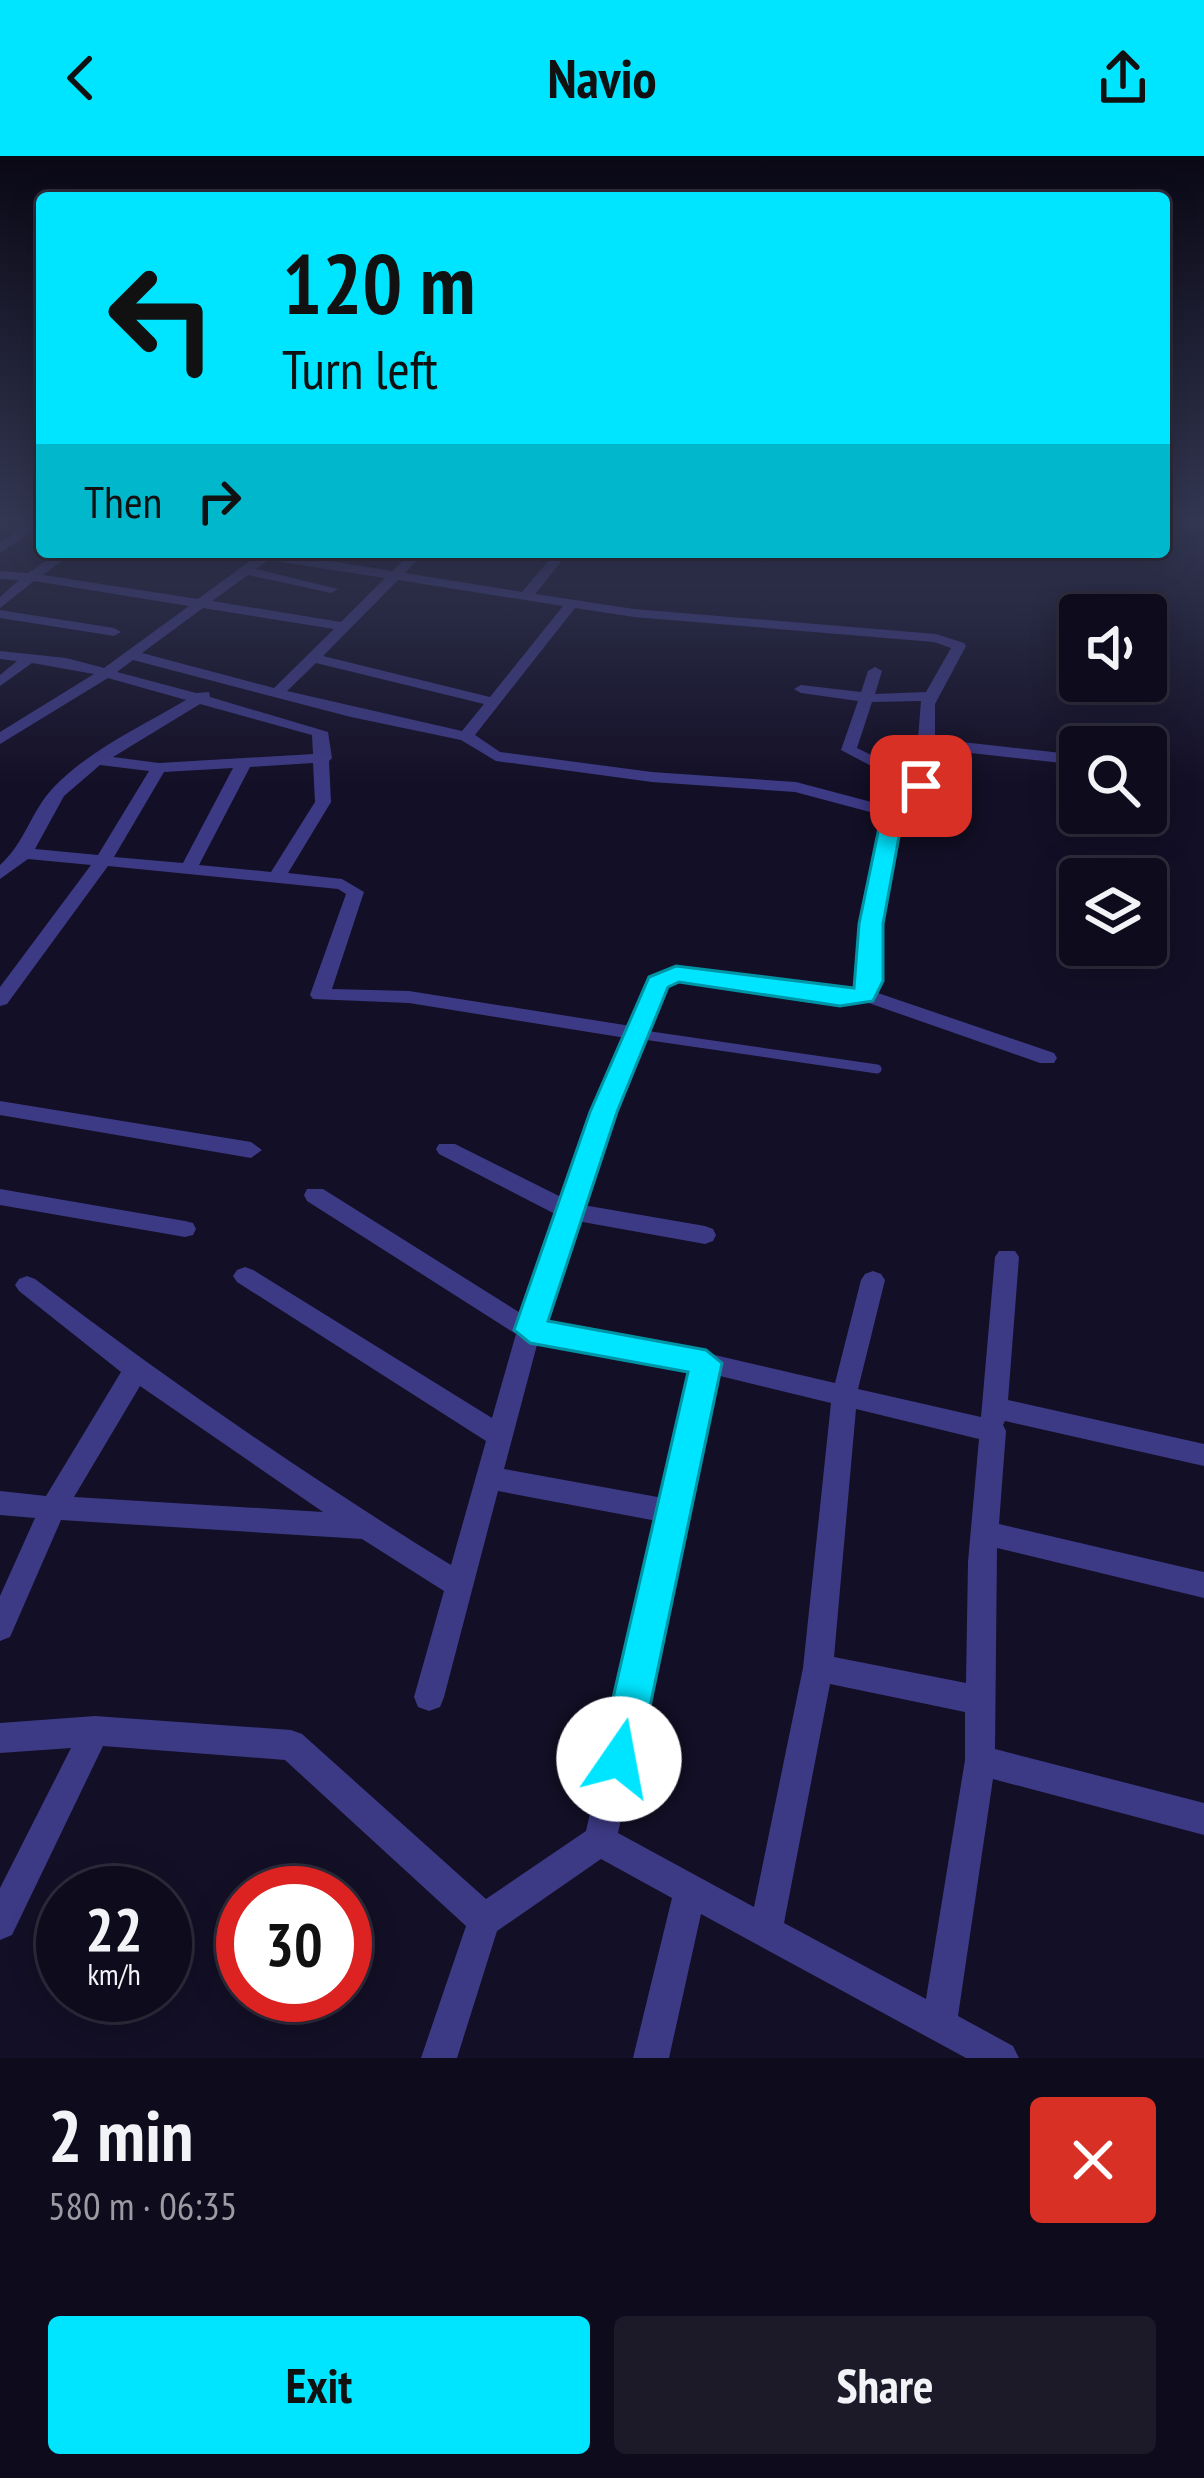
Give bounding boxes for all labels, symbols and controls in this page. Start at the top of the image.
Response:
text: Navio [547,43,657,113]
icon: back [48,45,114,111]
icon: share [1090,45,1156,111]
text: 120 m [282,228,475,337]
icon: left [84,240,240,396]
text: Turn left [282,334,438,404]
icon: right [186,468,252,534]
text: Then [84,472,162,530]
map controls [1059,594,1167,966]
button: sound [1059,594,1167,702]
button: search [1059,726,1167,834]
pin [870,735,972,837]
icon: arrive [888,753,954,819]
button: layers [1059,858,1167,966]
position arrow [556,1696,682,1822]
speed limit sign: 30 [216,1866,372,2022]
text: 22 [85,1890,143,1968]
text: km/h [87,1954,141,1993]
text: 2 min [48,2088,193,2181]
button: close [1030,2097,1156,2223]
text: 580 m · 06:35 [48,2180,237,2231]
button: Exit [48,2316,590,2454]
button: Share [614,2316,1156,2454]

